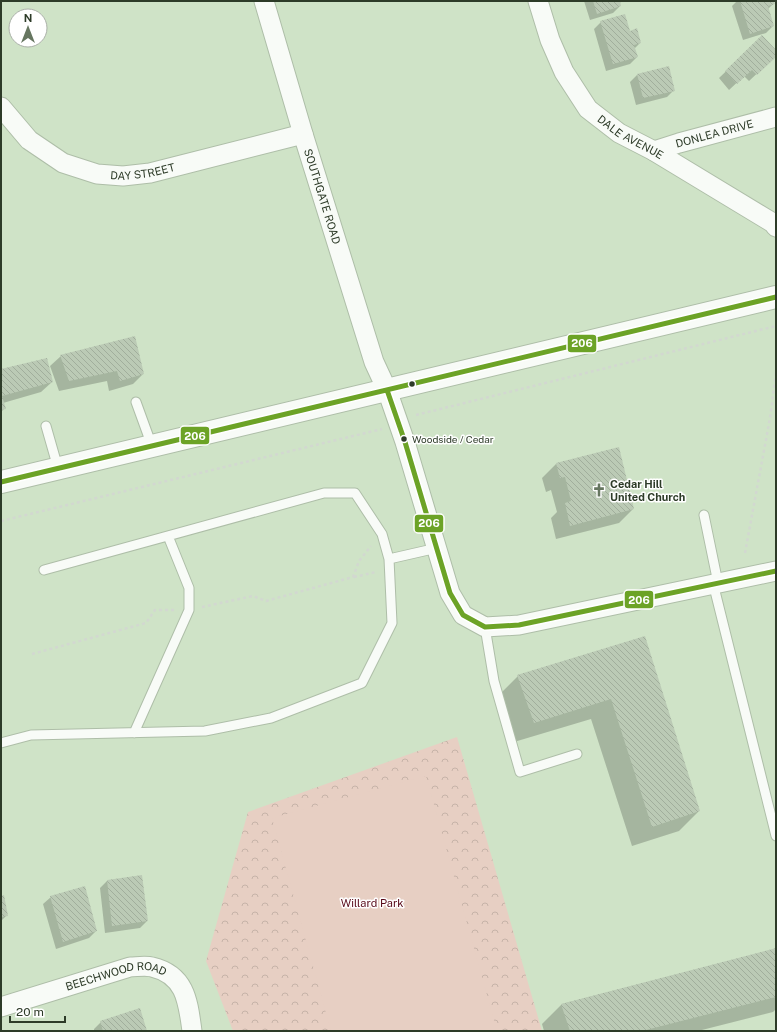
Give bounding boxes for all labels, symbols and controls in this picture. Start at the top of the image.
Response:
north arrow [8,8,48,48]
text: N [24,12,32,24]
street label: DALE AVENUE [595,113,666,161]
street label: DONLEA DRIVE [674,117,755,150]
street label: SOUTHGATE ROAD [302,147,343,246]
street label: DAY STREET [110,161,176,182]
line badge: 206 [567,334,597,353]
text: 206 [571,337,593,349]
unlabelled marker [407,379,417,389]
line badge: 206 [180,426,210,445]
text: 206 [184,430,206,442]
place label: Woodside / Cedar [412,433,494,445]
marker: Woodside / Cedar [399,434,409,444]
place label: Cedar Hill United Church [610,478,685,503]
church icon: Cedar Hill United Church [591,482,607,498]
line badge: 206 [414,514,444,533]
text: 206 [418,517,440,529]
line badge: 206 [624,590,654,609]
text: 206 [628,594,650,606]
park label: Willard Park [341,897,403,909]
street label: BEECHWOOD ROAD [64,960,169,993]
scale bar [10,998,65,1024]
text: 20 m [16,1005,44,1019]

